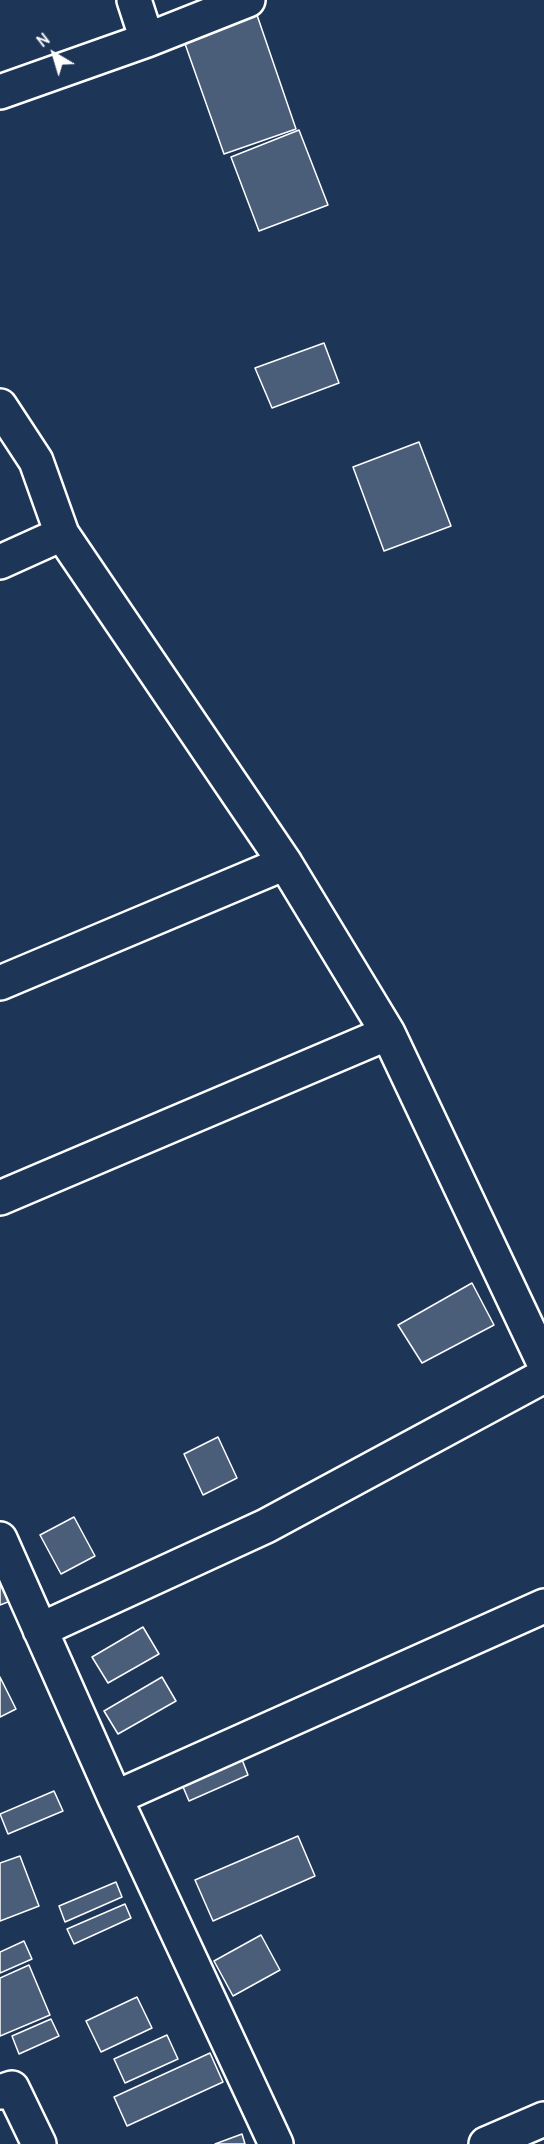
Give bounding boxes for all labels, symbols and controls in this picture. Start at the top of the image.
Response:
north arrow [24,24,84,84]
text: N [32,29,53,51]

